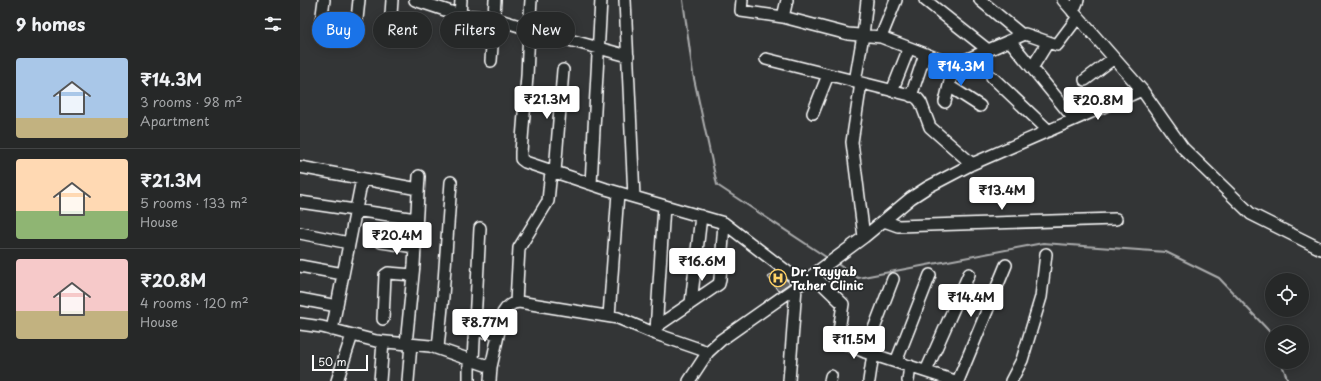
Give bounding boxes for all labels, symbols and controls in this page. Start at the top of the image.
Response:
text: 9 homes [16,11,85,37]
chip: Buy [312,12,365,48]
chip: Rent [373,12,432,48]
chip: Filters [440,12,509,48]
chip: New [517,12,575,48]
icon: filters [262,13,284,35]
pin: ₹14.3M [928,53,994,87]
text: ₹14.3M [937,56,985,75]
text: ₹14.3M [140,66,202,92]
icon: home [48,74,96,122]
pin: ₹21.3M [514,86,580,120]
pin: ₹20.8M [1065,87,1131,121]
text: ₹21.3M [523,89,571,108]
text: ₹20.8M [1073,90,1123,109]
text: 3 rooms · 98 m² [140,92,242,111]
text: Apartment [140,111,209,130]
text: ₹21.3M [140,167,201,193]
icon: home [48,175,96,223]
pin: ₹13.4M [969,177,1035,211]
text: ₹13.4M [978,180,1026,199]
text: 5 rooms · 133 m² [140,193,248,212]
text: House [140,212,178,231]
pin: ₹20.4M [364,222,430,256]
text: ₹20.4M [372,225,422,244]
pin: ₹16.6M [669,248,735,282]
text: ₹16.6M [678,251,726,270]
place label: Dr. Tayyab Taher Clinic [791,262,864,294]
text: ₹20.8M [140,267,206,293]
hospital icon: Dr. Tayyab Taher Clinic [768,268,788,288]
map controls [1265,273,1309,369]
button: locate [1265,273,1309,317]
icon: home [48,275,96,323]
pin: ₹14.4M [938,284,1004,318]
text: ₹14.4M [947,287,995,306]
text: 4 rooms · 120 m² [140,293,249,312]
pin: ₹8.77M [452,309,518,343]
text: House [140,312,178,331]
text: ₹8.77M [461,312,509,331]
button: layers [1265,325,1309,369]
pin: ₹11.5M [821,326,887,360]
text: ₹11.5M [832,329,876,348]
scale bar [312,353,368,372]
text: 50 m [318,353,347,370]

